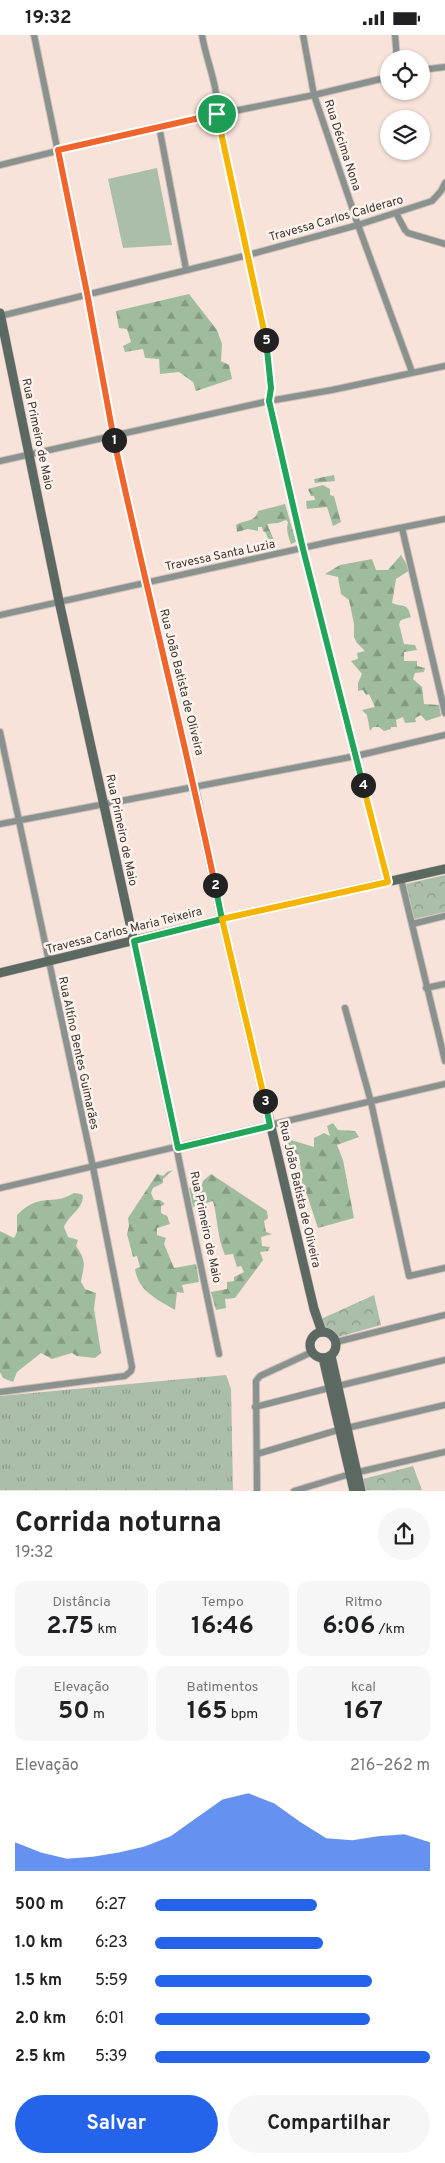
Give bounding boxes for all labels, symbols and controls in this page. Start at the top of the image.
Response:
text: 19:32 [25,6,72,30]
map controls [380,50,430,160]
button: locate [380,50,430,100]
pin [196,93,238,135]
street label: Rua Décima Nona [320,98,364,193]
icon: arrive [203,100,231,128]
button: layers [380,110,430,160]
street label: Travessa Carlos Calderaro [267,192,406,246]
pin: 5 [254,327,278,353]
text: 5 [262,332,271,349]
street label: Rua Primeiro de Maio [17,377,57,492]
pin: 1 [102,427,126,453]
text: 1 [112,432,117,449]
street label: Travessa Santa Luzia [164,537,277,575]
street label: Rua João Batista de Oliveira [155,607,207,757]
street label: Rua Primeiro de Maio [101,773,141,888]
pin: 4 [350,773,376,797]
text: 4 [359,777,368,794]
pin: 2 [202,873,228,897]
text: 2 [211,877,220,894]
street label: Travessa Carlos Maria Teixeira [45,904,204,958]
street label: Rua Altíno Bentes Guimarães [54,975,102,1131]
pin: 3 [252,1089,278,1113]
text: 3 [261,1093,270,1110]
street label: Rua João Batista de Oliveira [274,1119,324,1269]
street label: Rua Primeiro de Maio [185,1170,225,1285]
text: Corrida noturna [15,1506,222,1542]
button: share [378,1508,430,1560]
text: 19:32 [15,1543,53,1563]
text: Distância [52,1594,111,1611]
text: Tempo [201,1594,244,1611]
text: Ritmo [345,1594,382,1611]
text: 2.75 [46,1611,94,1643]
text: 16:46 [191,1611,254,1643]
text: 6:06 [322,1611,375,1643]
text: km [94,1621,117,1638]
text: /km [375,1621,405,1638]
text: Elevação [54,1679,109,1696]
text: Batimentos [187,1679,258,1696]
text: kcal [351,1679,376,1696]
text: 50 [58,1696,90,1728]
text: 165 [187,1696,227,1728]
text: 167 [344,1696,383,1728]
text: m [90,1706,105,1723]
text: bpm [227,1706,258,1723]
text: Elevação [15,1756,79,1776]
text: 216–262 m [350,1756,430,1776]
text: 500 m [15,1895,64,1915]
text: 6:27 [95,1895,126,1915]
text: 1.0 km [15,1933,63,1953]
text: 6:23 [95,1933,128,1953]
text: 1.5 km [15,1971,62,1991]
text: 5:59 [95,1971,128,1991]
text: 2.0 km [15,2009,66,2029]
text: 6:01 [95,2009,124,2029]
text: 2.5 km [15,2047,65,2067]
text: 5:39 [95,2047,127,2067]
button: Salvar [15,2095,218,2153]
button: Compartilhar [228,2095,430,2153]

